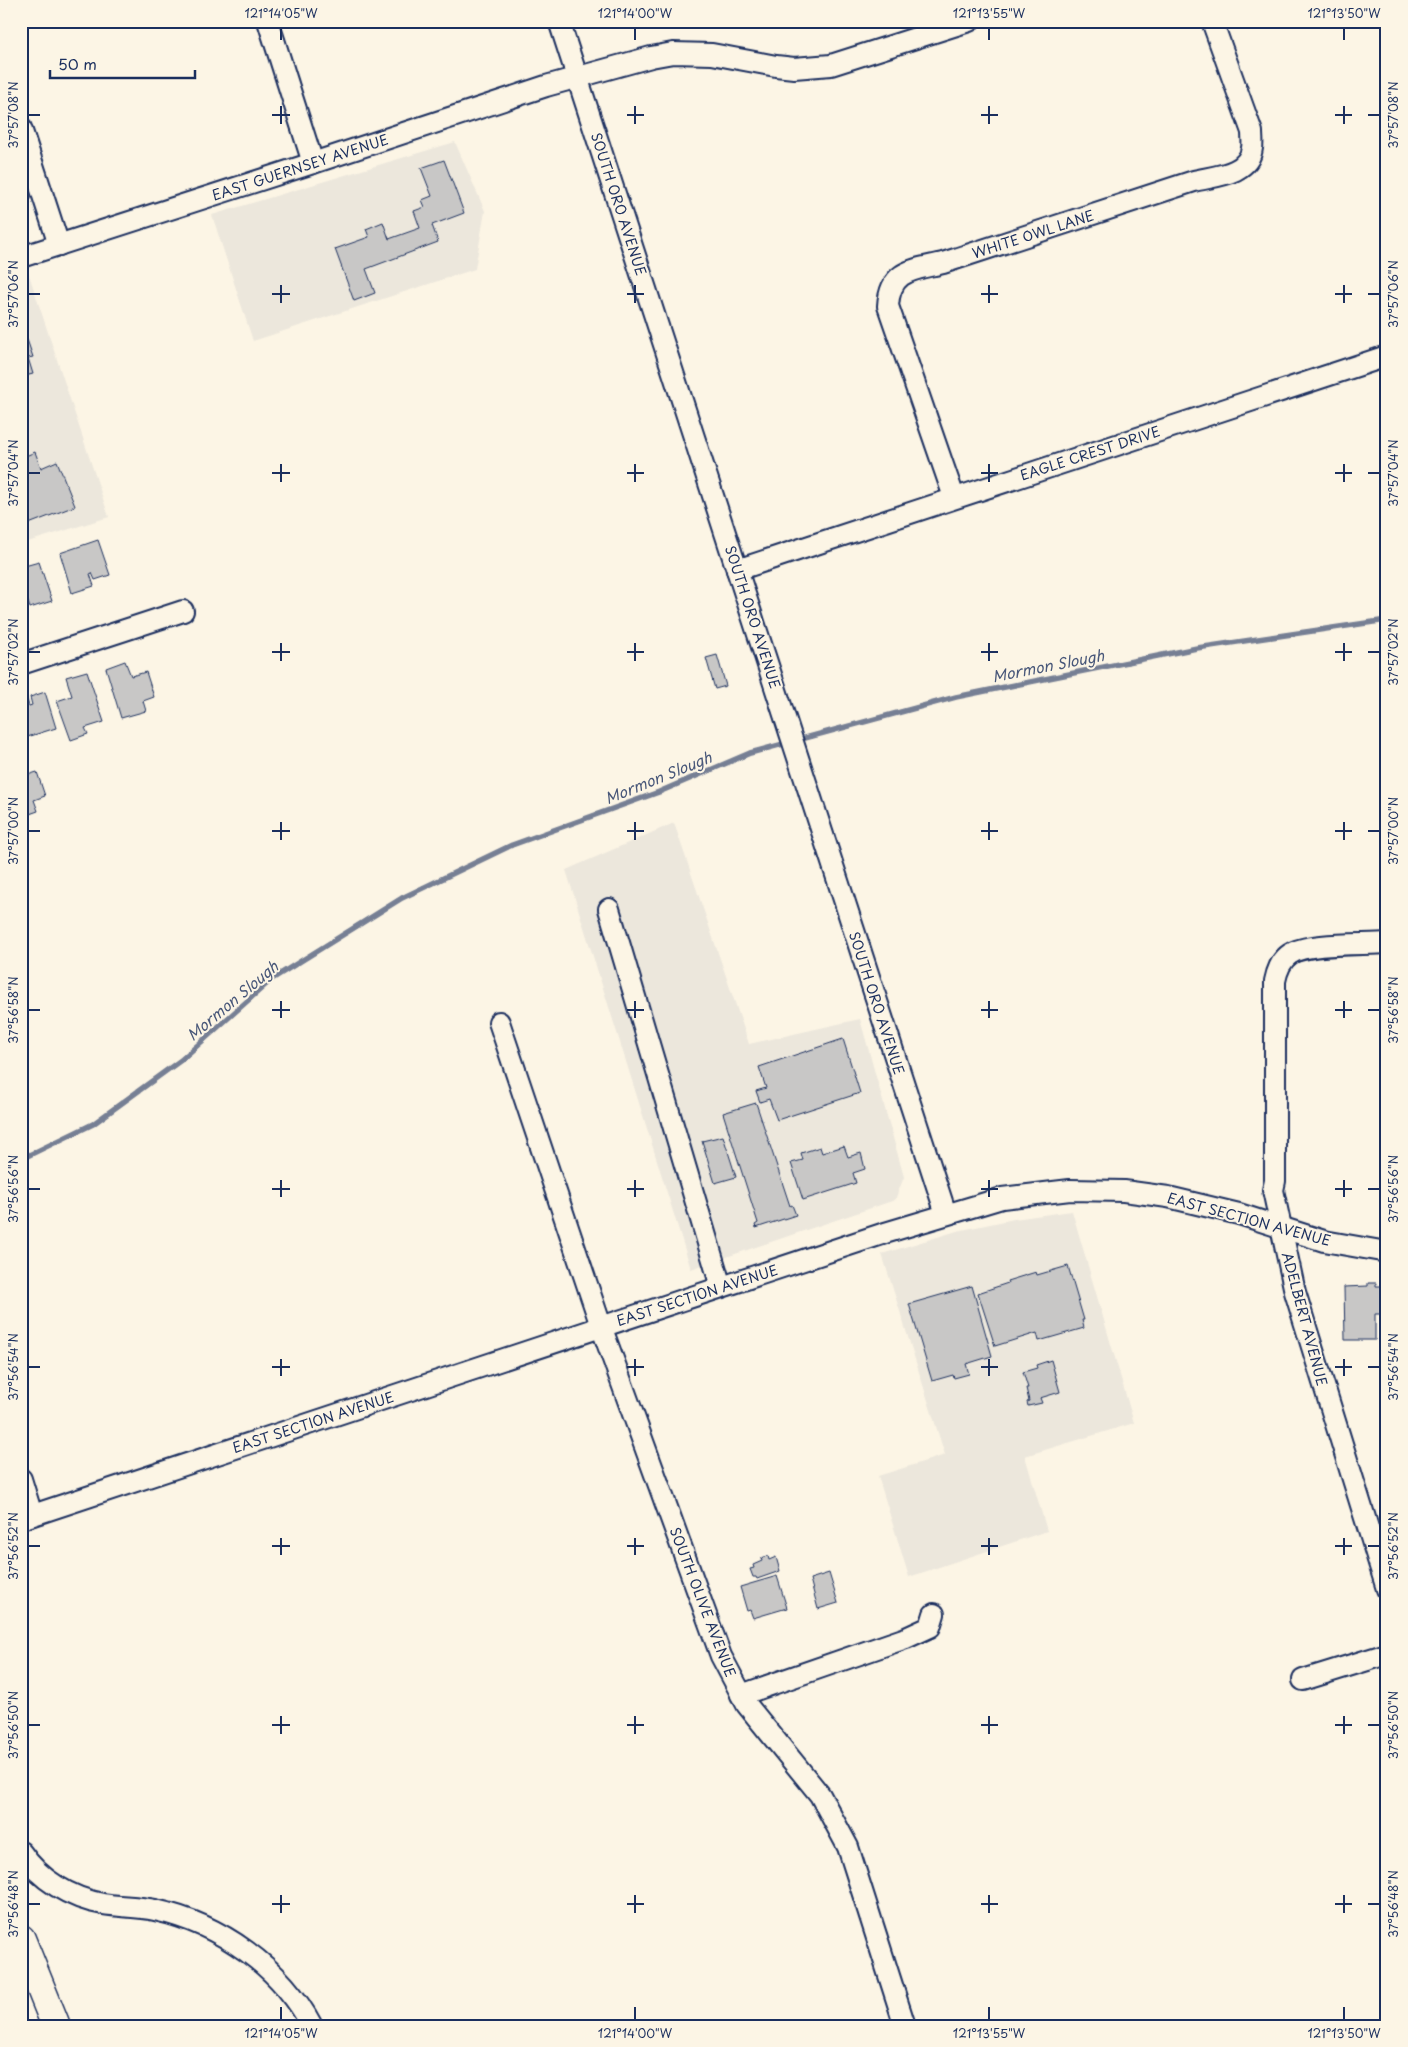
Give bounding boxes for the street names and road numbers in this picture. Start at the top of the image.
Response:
street label: EAST GUERNSEY AVENUE [209,128,391,205]
street label: SOUTH ORO AVENUE [586,130,652,278]
street label: WHITE OWL LANE [969,204,1097,264]
street label: EAGLE CREST DRIVE [1017,420,1163,486]
street label: SOUTH ORO AVENUE [720,543,786,691]
street label: SOUTH ORO AVENUE [844,929,910,1077]
street label: EAST SECTION AVENUE [1165,1187,1333,1251]
street label: ADELBERT AVENUE [1277,1250,1333,1388]
street label: EAST SECTION AVENUE [614,1259,781,1331]
street label: EAST SECTION AVENUE [230,1386,397,1458]
street label: SOUTH OLIVE AVENUE [665,1524,741,1680]

